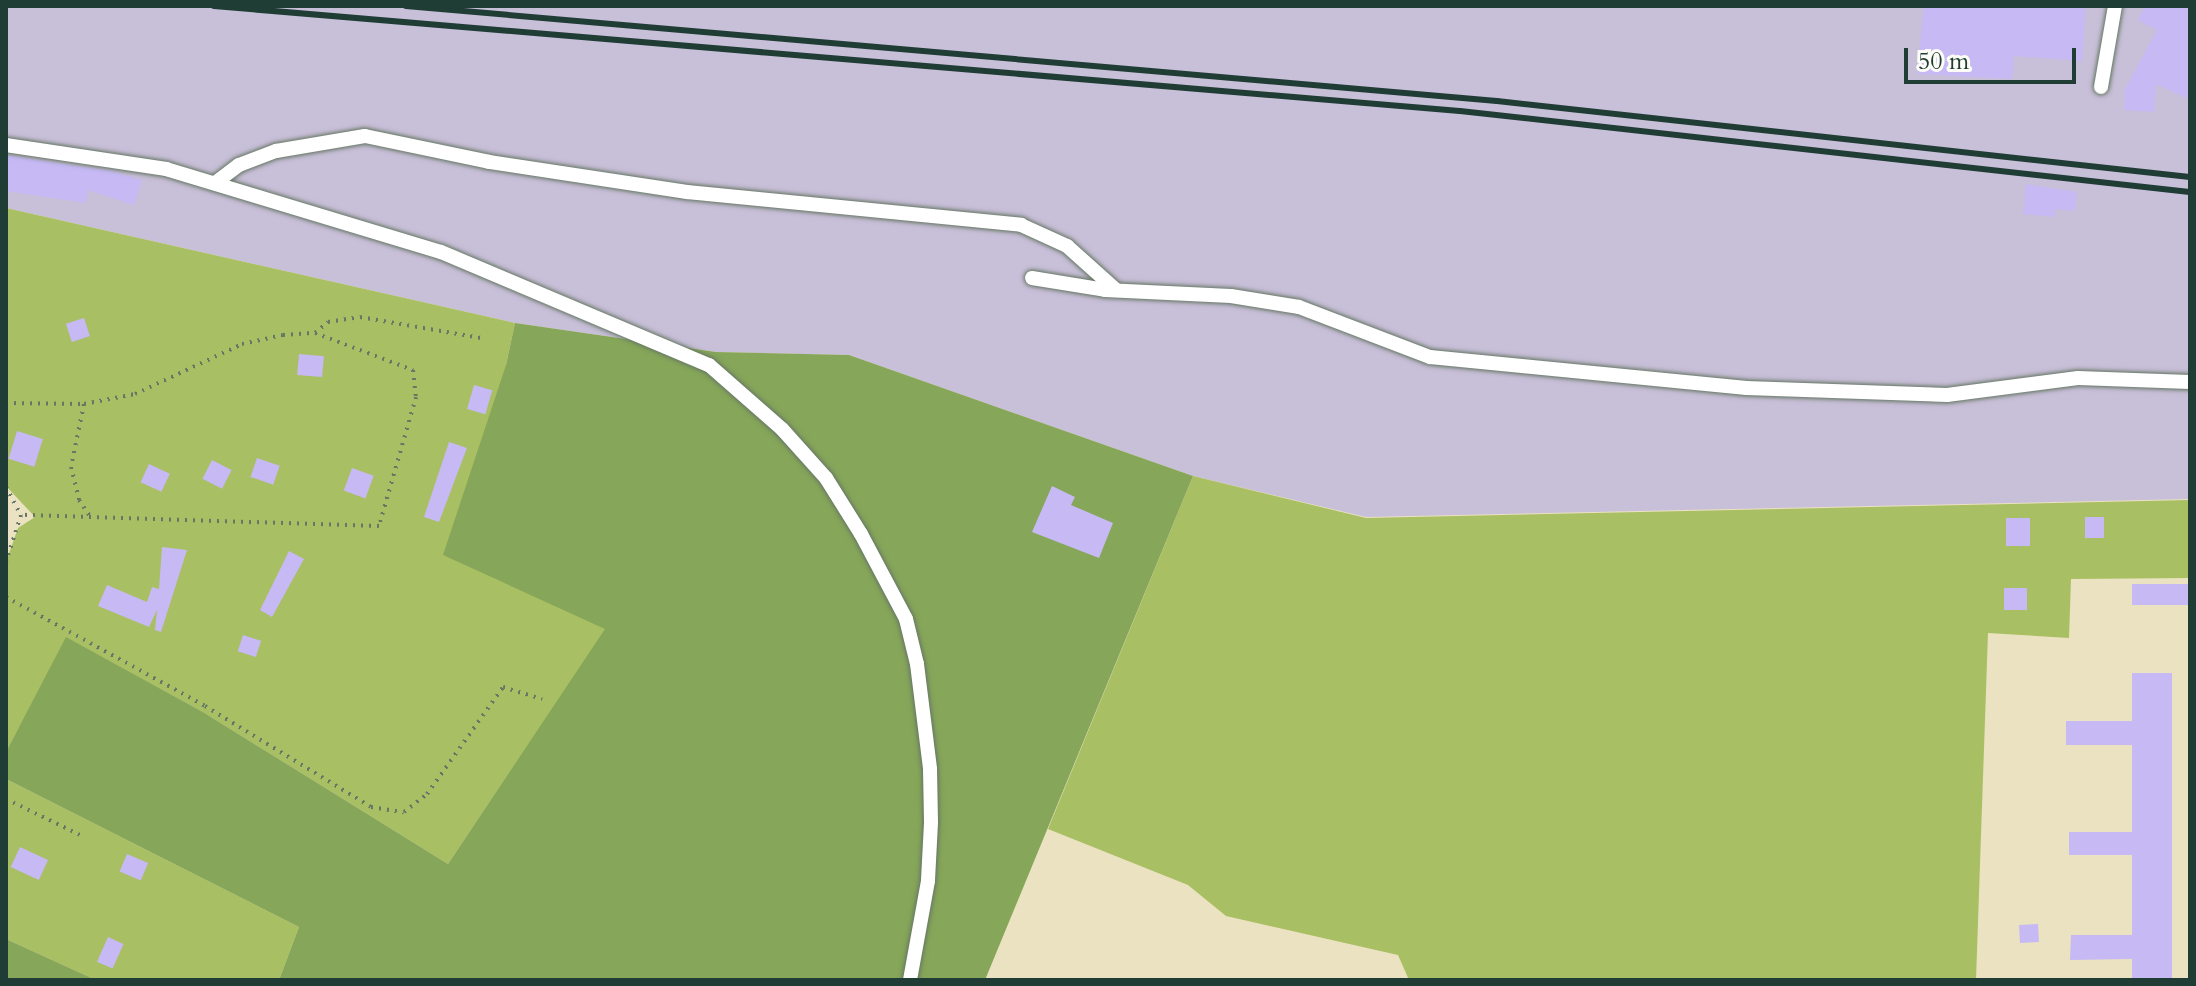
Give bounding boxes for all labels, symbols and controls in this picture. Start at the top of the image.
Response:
scale bar [1908,32,2080,82]
text: 50 m [1918,45,1969,78]

